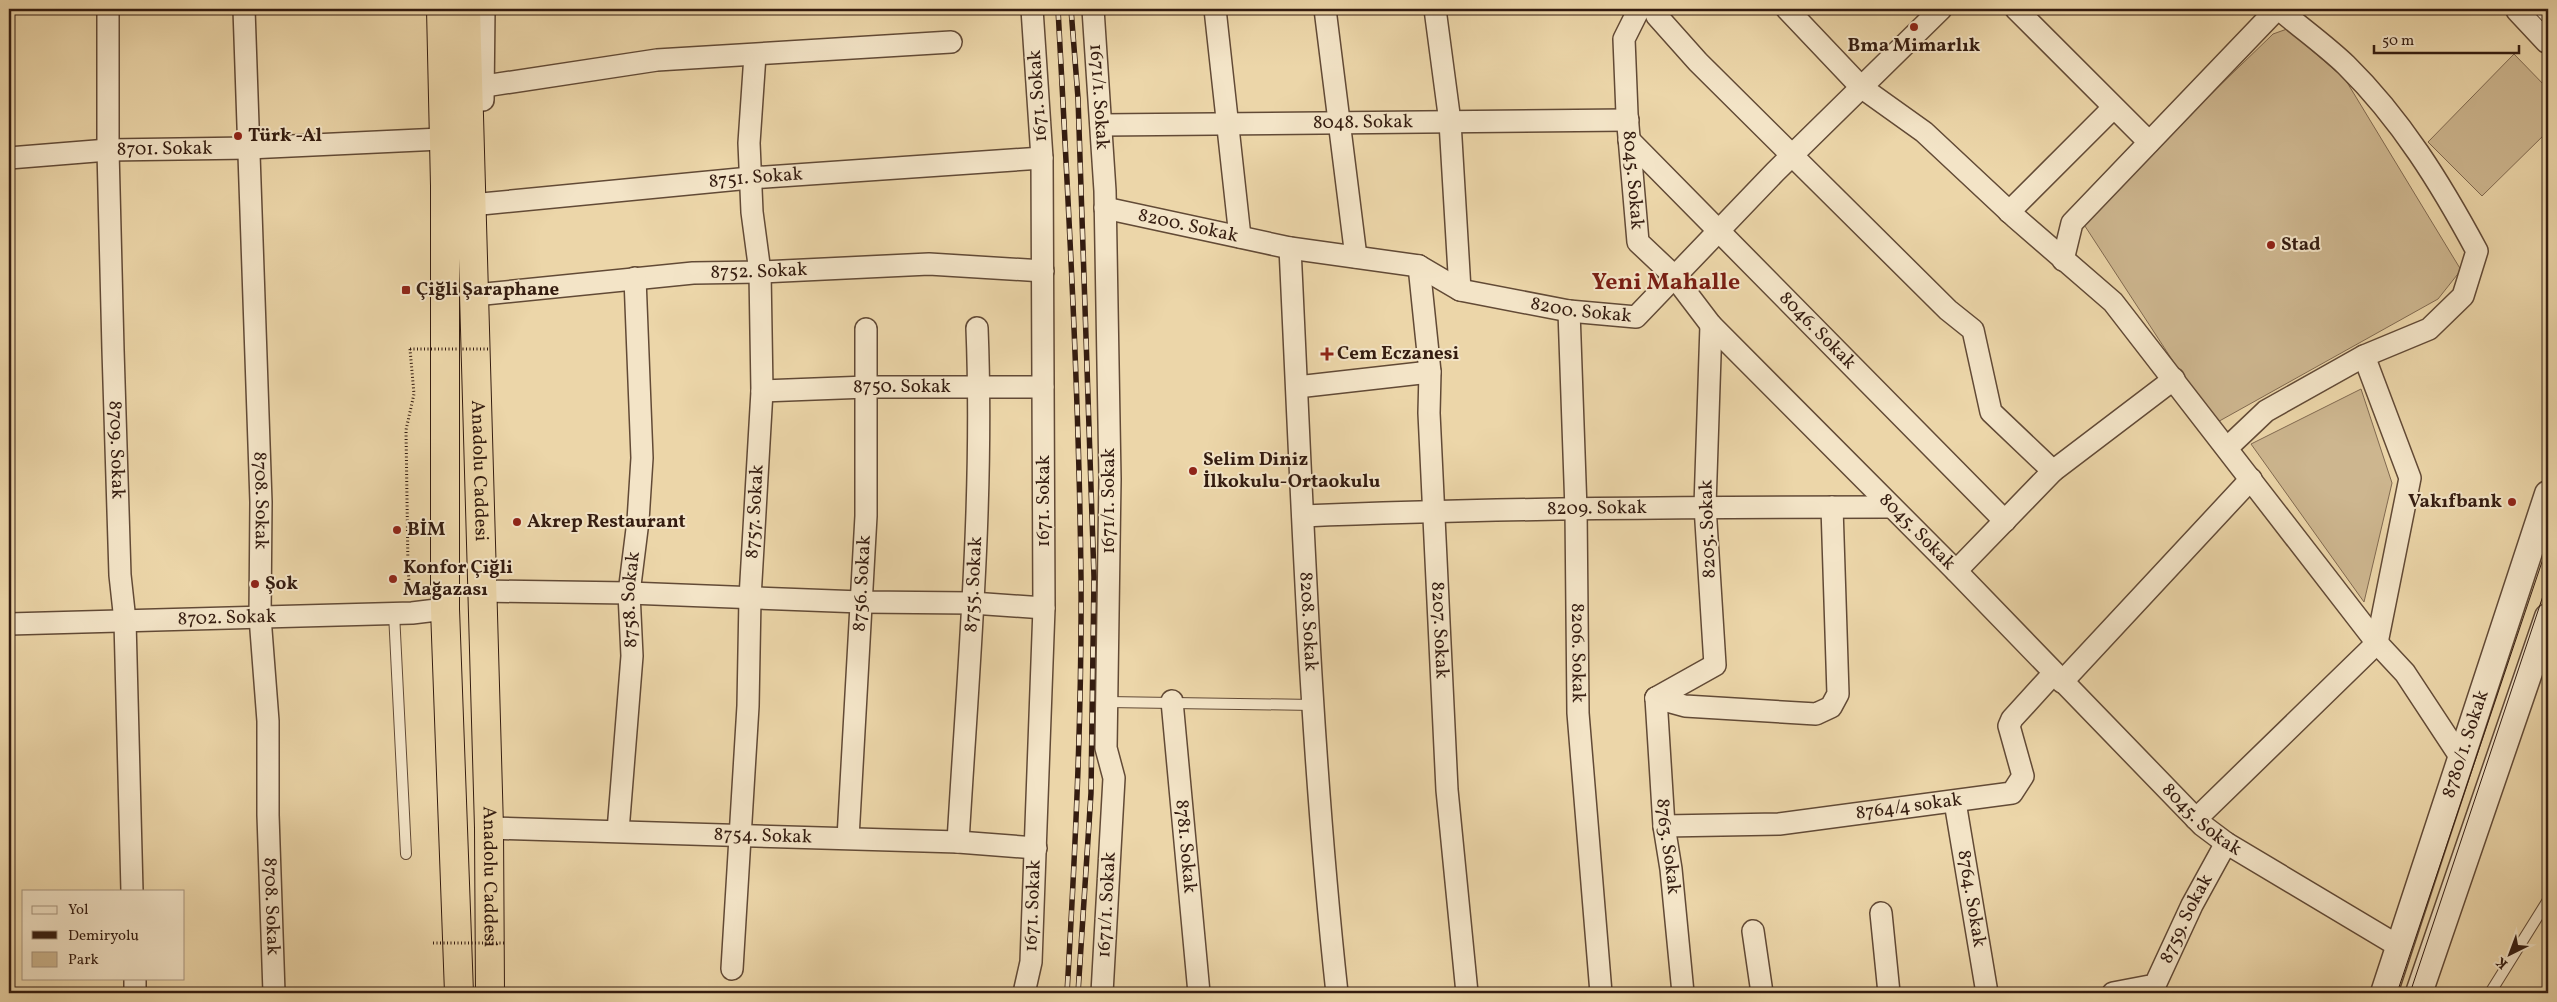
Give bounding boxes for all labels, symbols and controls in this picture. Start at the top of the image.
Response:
marker: Bma Mimarlık [1908,21,1920,33]
scale bar [2374,22,2520,54]
text: 50 m [2382,31,2414,52]
place label: Bma Mimarlık [1848,33,1981,59]
street label: 1671/1. Sokak [1082,43,1115,151]
street label: 1671. Sokak [1022,49,1054,143]
street label: 8048. Sokak [1313,109,1413,136]
place label: Türk -Al [248,123,322,149]
marker: Türk -Al [232,130,244,142]
street label: 8045. Sokak [1615,130,1650,231]
street label: 8701. Sokak [117,136,213,163]
street label: 8751. Sokak [707,161,804,195]
street label: 8200. Sokak [1136,202,1241,249]
place label: Stad [2281,232,2321,258]
marker: Stad [2265,239,2277,251]
street label: 8752. Sokak [710,257,808,286]
district label: Yeni Mahalle [1592,266,1740,300]
place label: Çiğli Şaraphane [416,277,560,303]
marker: Çiğli Şaraphane [400,284,412,296]
street label: 8046. Sokak [1773,286,1862,376]
street label: 8200. Sokak [1528,291,1633,330]
place label: Cem Eczanesi [1337,341,1459,367]
marker: Cem Eczanesi [1321,348,1333,360]
street label: 8750. Sokak [852,374,951,401]
street label: 8709. Sokak [102,400,131,500]
street label: Anadolu Caddesi [464,400,494,542]
place label: Selim Diniz İlkokulu-Ortaokulu [1203,447,1381,495]
street label: 1671/1. Sokak [1096,448,1122,554]
street label: 8708. Sokak [246,451,274,550]
street label: 1671. Sokak [1031,455,1057,547]
street label: 8757. Sokak [739,464,771,559]
marker: Selim Diniz İlkokulu-Ortaokulu [1187,465,1199,477]
street label: 8205. Sokak [1693,479,1723,579]
street label: 8045. Sokak [1873,488,1961,576]
place label: Vakıfbank [2408,489,2502,515]
street label: 8209. Sokak [1547,495,1647,522]
marker: Vakıfbank [2506,496,2518,508]
place label: Akrep Restaurant [527,509,686,535]
marker: Akrep Restaurant [511,516,523,528]
place label: BİM [407,517,445,543]
marker: BİM [391,524,403,536]
street label: 8756. Sokak [847,534,878,632]
street label: 8755. Sokak [958,536,989,633]
street label: 8758. Sokak [616,550,647,648]
place label: Konfor Çiğli Mağazası [403,555,513,603]
place label: Şok [265,571,298,597]
street label: 8208. Sokak [1292,571,1324,672]
marker: Konfor Çiğli Mağazası [387,573,399,585]
marker: Şok [249,578,261,590]
street label: 8207. Sokak [1424,581,1455,679]
street label: 8206. Sokak [1564,603,1591,703]
street label: 8702. Sokak [177,604,277,632]
street label: 8780/1. Sokak [2436,687,2496,801]
street label: 8045. Sokak [2155,778,2246,862]
street label: 8764/4 sokak [1854,787,1964,827]
street label: 8781. Sokak [1168,798,1203,895]
street label: 8763. Sokak [1649,798,1686,896]
street label: Anadolu Caddesi [475,806,503,948]
street label: 8754. Sokak [713,822,812,851]
street label: 8764. Sokak [1950,848,1992,949]
street label: 1671/1. Sokak [1091,851,1123,959]
street label: 8708. Sokak [256,857,286,956]
street label: 1671. Sokak [1018,859,1048,953]
street label: 8759. Sokak [2154,870,2219,968]
legend [22,890,185,980]
text: Yol [68,900,88,921]
text: Demiryolu [68,926,139,947]
north arrow [2484,930,2534,980]
text: Park [68,950,99,971]
text: K [2492,952,2512,973]

